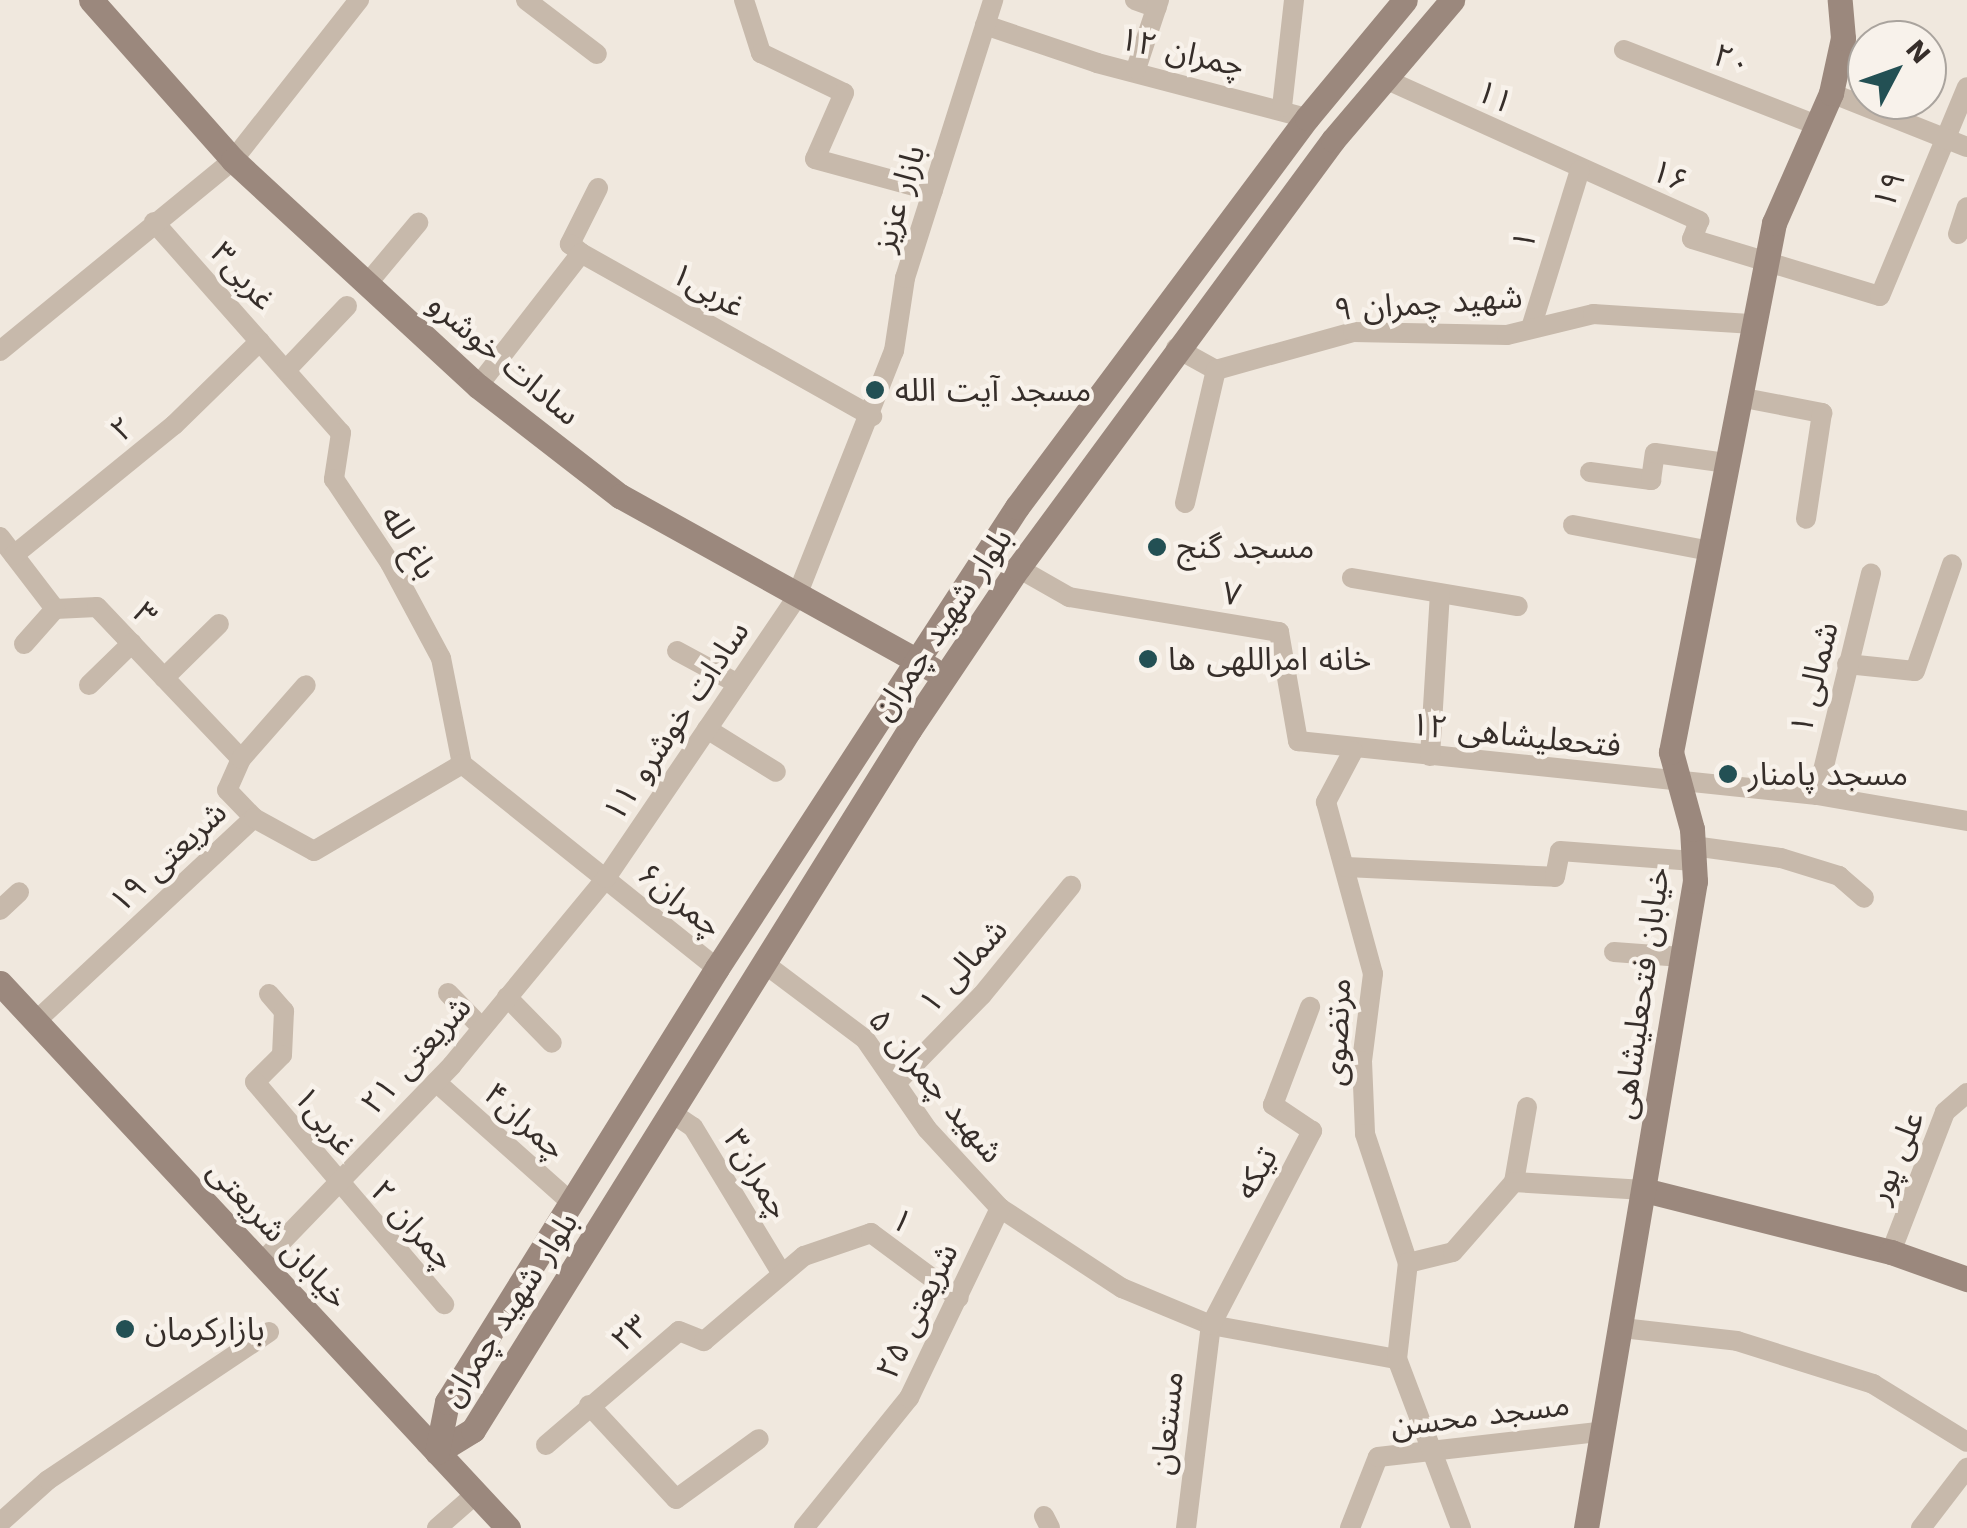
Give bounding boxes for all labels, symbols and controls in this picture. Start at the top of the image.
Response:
street label: چمران ۱۲ [1116,19,1248,85]
north arrow [1847,20,1947,120]
text: N [1899,33,1938,70]
street label: ۲۰ [1708,36,1756,84]
street label: ۱۱ [1470,72,1520,122]
street label: بازار عزیز [865,140,933,256]
street label: ۱۶ [1646,151,1694,201]
street label: ۱۹ [1865,166,1913,214]
street label: ۱ [1503,226,1545,254]
street label: غربی۳ [203,234,283,318]
street label: غربی۱ [664,254,752,326]
street label: شهید چمران ۹ [1332,277,1524,329]
street label: سادات خوشرو [420,285,588,433]
place label: مسجد آیت الله [895,371,1091,409]
marker: مسجد آیت الله [864,379,886,401]
street label: ۲ [103,408,141,450]
street label: باغ لله [372,498,446,586]
street label: بلوار شهید چمران [864,521,1020,727]
place label: مسجد گنج [1177,528,1314,566]
marker: مسجد گنج [1146,536,1168,558]
street label: ۷ [1220,574,1244,614]
street label: ۳ [125,594,165,634]
street label: سادات خوشرو ۱۱ [595,613,757,829]
street label: ۱ شمالی [1782,618,1846,738]
place label: خانه امراللهی ها [1168,640,1371,678]
marker: خانه امراللهی ها [1137,648,1159,670]
street label: فتحعلیشاهی ۱۲ [1409,705,1623,765]
place label: مسجد پامنار [1748,755,1908,793]
marker: مسجد پامنار [1717,763,1739,785]
street label: شریعتی ۱۹ [101,793,235,921]
street label: چمران۶ [630,855,730,945]
street label: خیابان فتحعلیشاهی [1604,865,1678,1121]
street label: شمالی ۱ [911,911,1015,1021]
street label: مرتضوی [1315,977,1359,1087]
street label: شریعتی ۲۱ [353,988,479,1122]
street label: شهید چمران ۵ [860,1001,1012,1171]
street label: چمران۴ [476,1074,574,1168]
street label: غربی۱ [285,1079,365,1163]
street label: علی پور [1859,1105,1933,1209]
street label: چمران۳ [716,1123,798,1225]
street label: تیکه [1226,1140,1286,1206]
street label: خیابان شریعتی [199,1152,357,1316]
street label: چمران ۲ [363,1172,463,1278]
street label: ۱ [884,1200,920,1242]
street label: بلوار شهید چمران [432,1205,586,1413]
street label: شریعتی ۲۵ [868,1237,966,1385]
street label: ۲۳ [604,1307,656,1359]
place label: بازارکرمان [145,1310,265,1348]
marker: بازارکرمان [114,1318,136,1340]
street label: مستعان [1142,1369,1192,1477]
street label: مسجد محسن [1388,1385,1572,1445]

